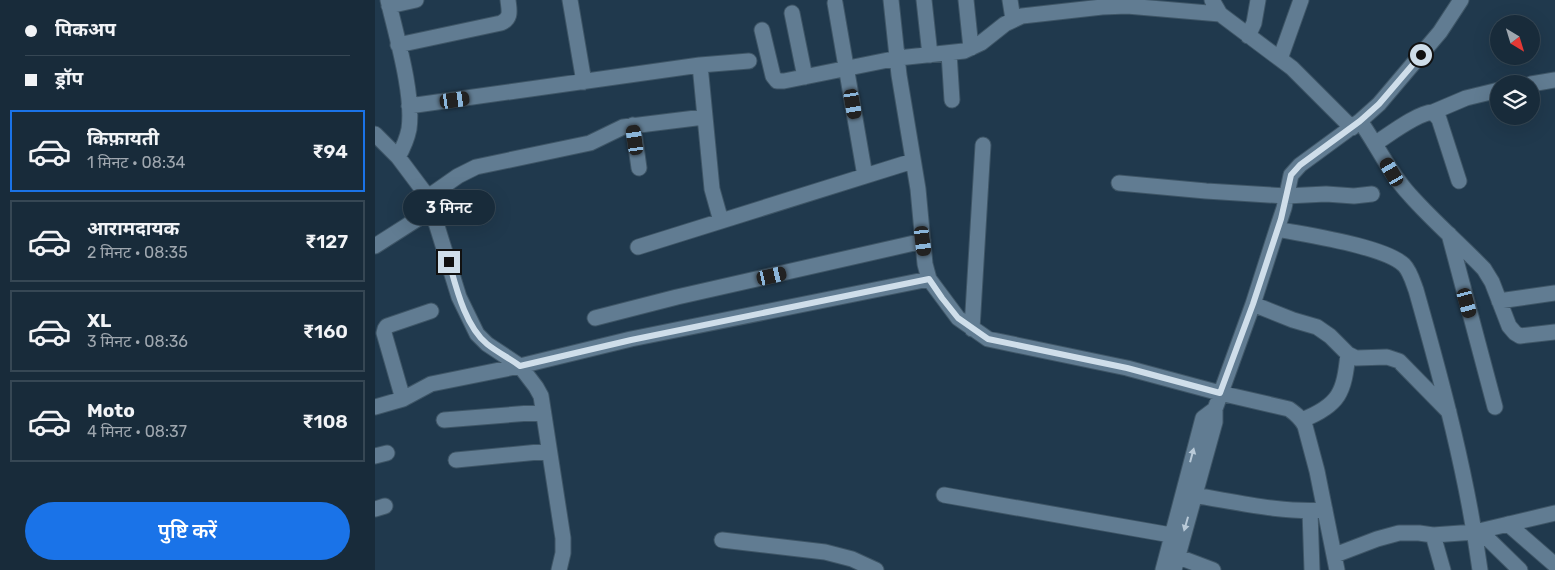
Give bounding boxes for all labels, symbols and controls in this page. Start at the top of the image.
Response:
north arrow [1490,15,1540,65]
map controls [1490,15,1540,125]
text: पिकअप [55,18,116,41]
route start [1410,44,1432,66]
text: ड्रॉप [55,67,83,90]
button: layers [1490,75,1540,125]
car [843,88,862,120]
car [439,90,470,110]
car [625,124,644,156]
text: किफ़ायती [87,127,159,150]
icon: car [27,129,72,174]
text: ₹94 [312,140,348,163]
text: 1 मिनट · 08:34 [87,153,186,172]
car [1378,155,1405,189]
callout: 3 मिनट [403,190,495,224]
text: 3 मिनट [426,198,472,217]
text: आरामदायक [87,217,179,240]
icon: car [27,219,72,264]
car [913,225,932,257]
text: ₹127 [305,230,348,253]
text: 2 मिनट · 08:35 [87,243,188,262]
route end [438,251,460,273]
car [755,265,788,287]
car [1455,287,1478,319]
icon: car [27,309,72,354]
text: XL [87,309,111,332]
text: ₹160 [303,320,348,343]
text: 3 मिनट · 08:36 [87,332,188,351]
icon: car [27,399,72,444]
text: Moto [87,399,135,422]
text: ₹108 [302,410,348,433]
text: 4 मिनट · 08:37 [87,422,187,441]
one-way arrow [1189,447,1197,462]
button: पुष्टि करें [25,502,350,560]
one-way arrow [1182,516,1190,531]

